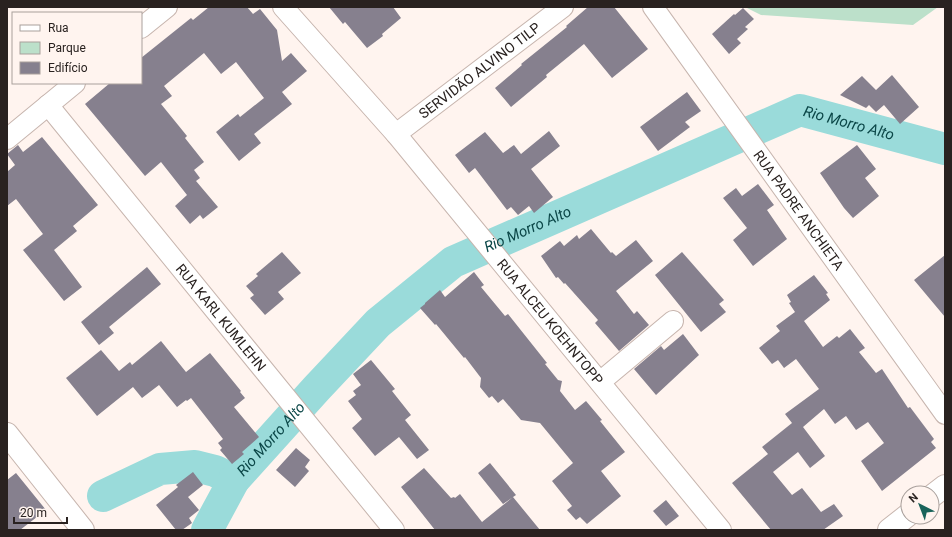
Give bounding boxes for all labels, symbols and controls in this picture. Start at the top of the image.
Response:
legend [12,12,142,84]
street label: SERVIDÃO ALVINO TILP [416,19,544,122]
text: Rua [48,21,69,35]
text: Parque [48,41,86,55]
text: Edifício [48,61,88,75]
water label: Rio Morro Alto [802,102,896,144]
street label: RUA PADRE ANCHIETA [750,147,847,273]
water label: Rio Morro Alto [481,202,574,256]
street label: RUA ALCEU KOEHNTOPP [494,256,606,388]
street label: RUA KARL KUMLEHN [173,261,269,374]
water label: Rio Morro Alto [233,398,309,480]
north arrow [900,485,940,525]
text: N [906,490,921,505]
scale bar [14,499,67,525]
text: 20 m [20,506,47,520]

